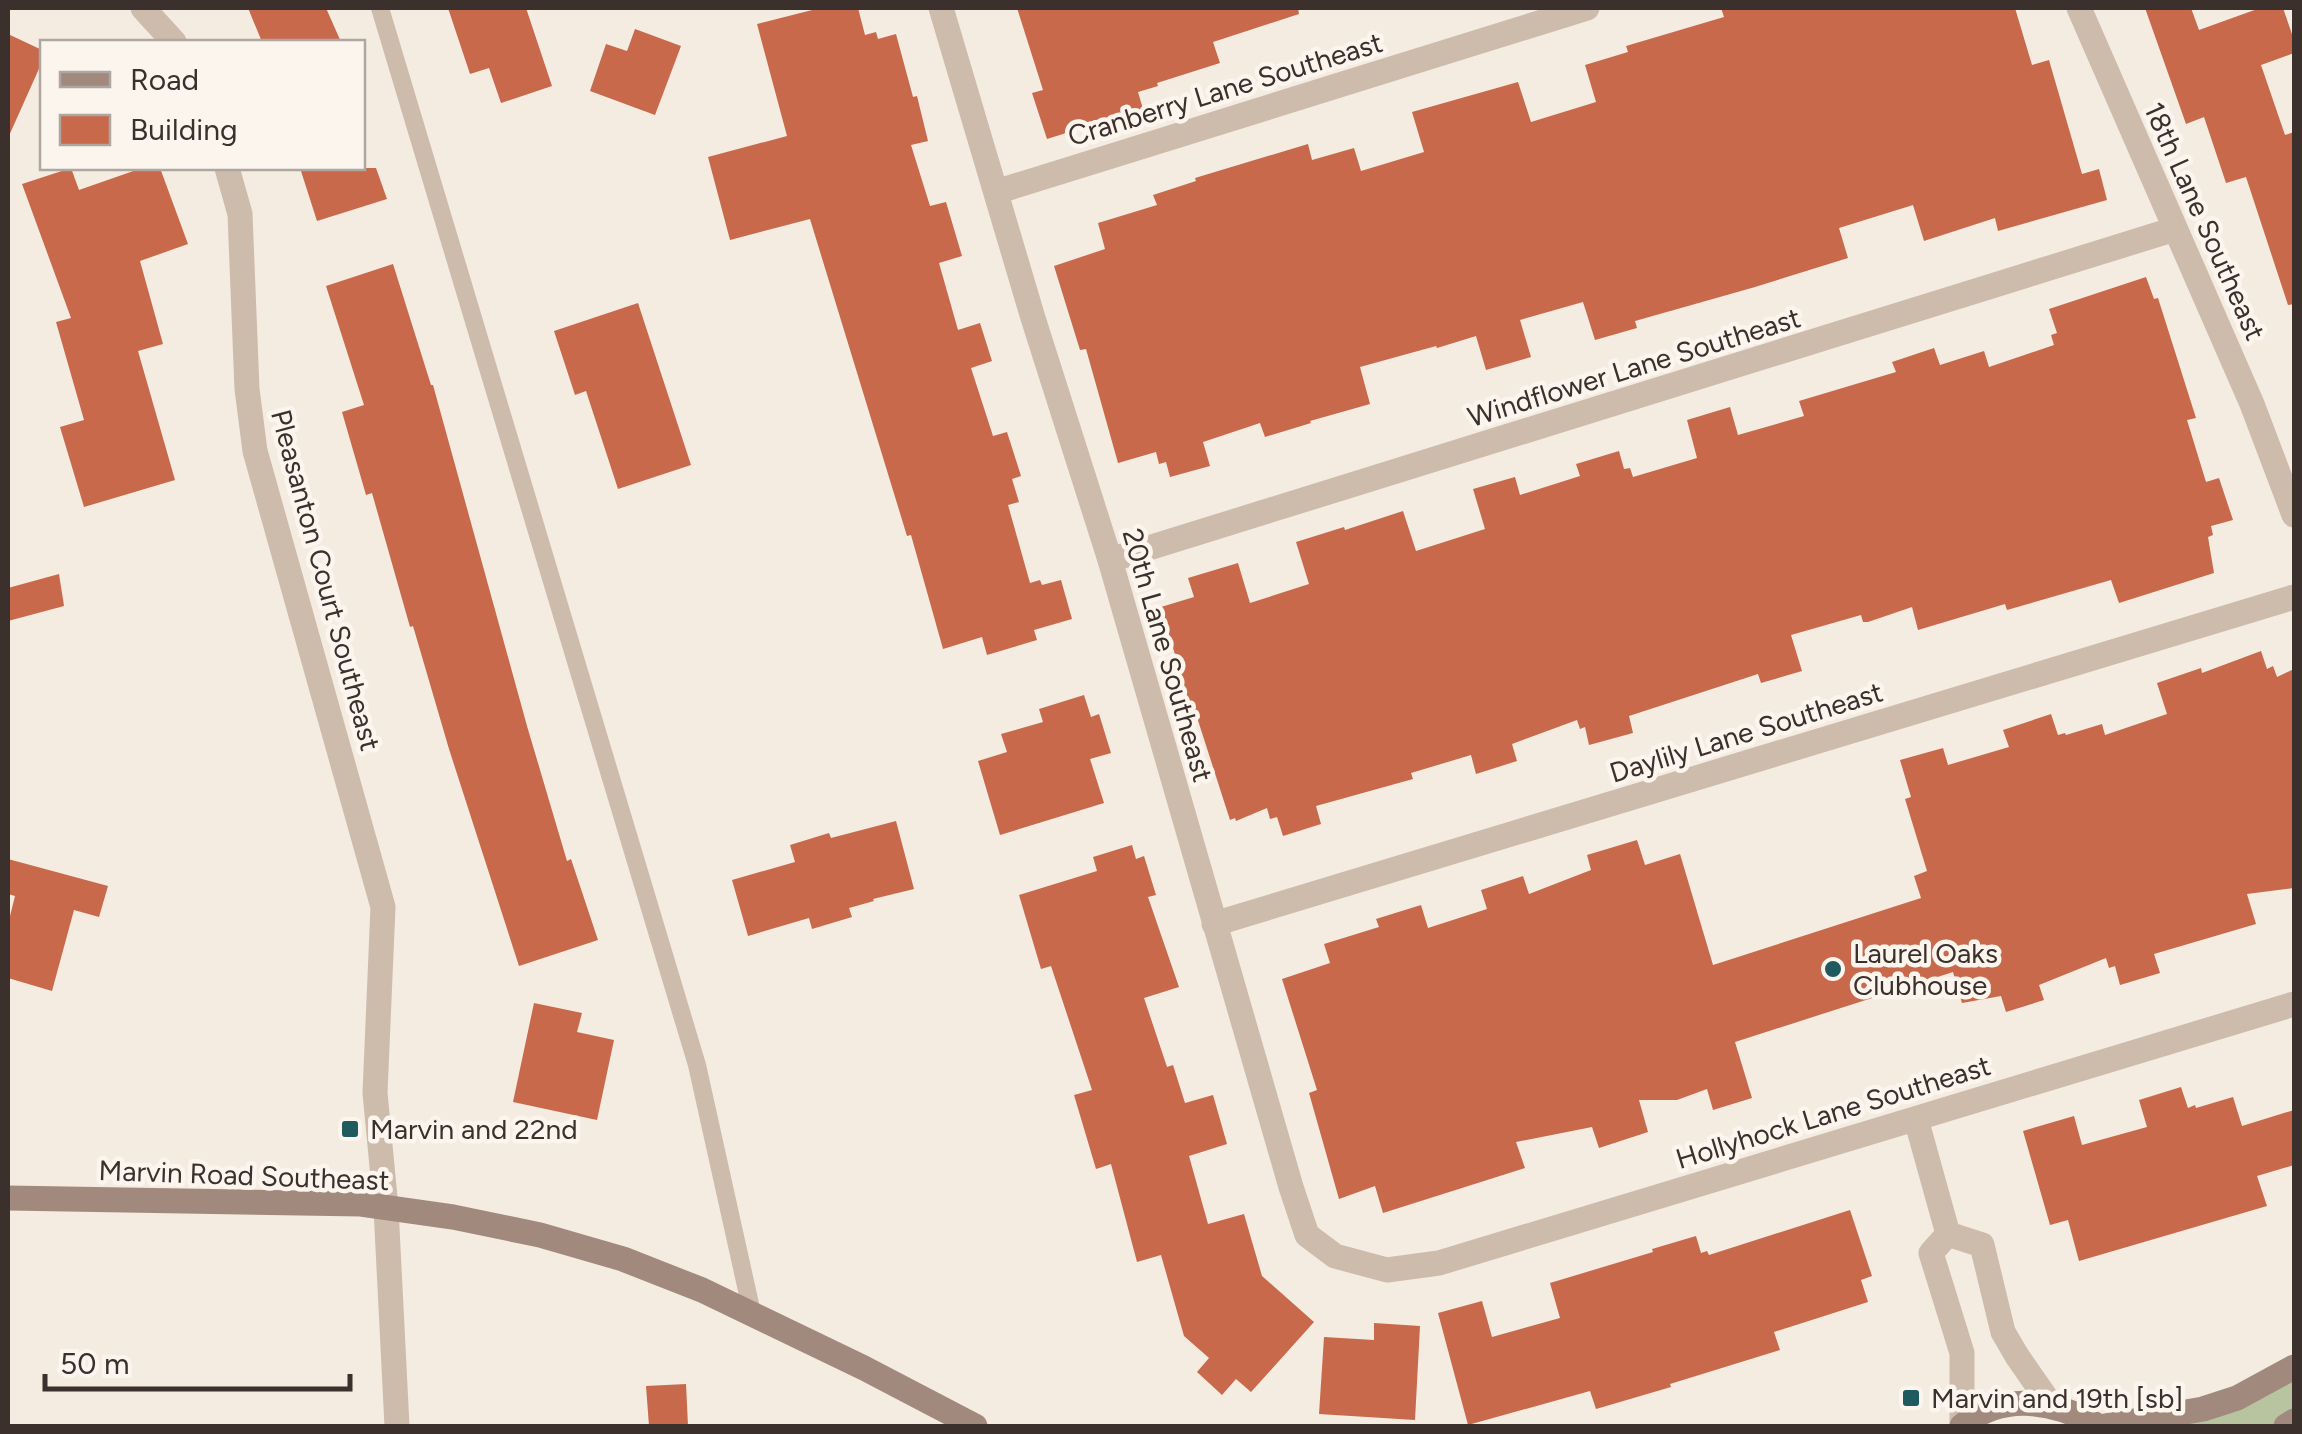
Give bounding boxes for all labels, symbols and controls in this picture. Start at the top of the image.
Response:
street label: Cranberry Lane Southeast [1064,25,1386,153]
legend [40,40,365,170]
text: Road [130,61,199,98]
street label: 18th Lane Southeast [2137,97,2273,345]
text: Building [130,111,238,148]
street label: Windflower Lane Southeast [1463,300,1805,434]
street label: Pleasanton Court Southeast [264,406,388,754]
street label: 20th Lane Southeast [1116,524,1220,786]
street label: Daylily Lane Southeast [1605,674,1887,790]
place label: Laurel Oaks Clubhouse [1853,936,1998,1002]
marker: Laurel Oaks Clubhouse [1822,958,1844,980]
street label: Hollyhock Lane Southeast [1672,1048,1994,1176]
place label: Marvin and 22nd [370,1112,578,1146]
marker: Marvin and 22nd [339,1118,361,1140]
street label: Marvin Road Southeast [98,1153,390,1197]
scale bar [45,1329,350,1391]
text: 50 m [60,1345,129,1382]
place label: Marvin and 19th [sb] [1931,1381,2183,1415]
marker: Marvin and 19th [sb] [1900,1387,1922,1409]

